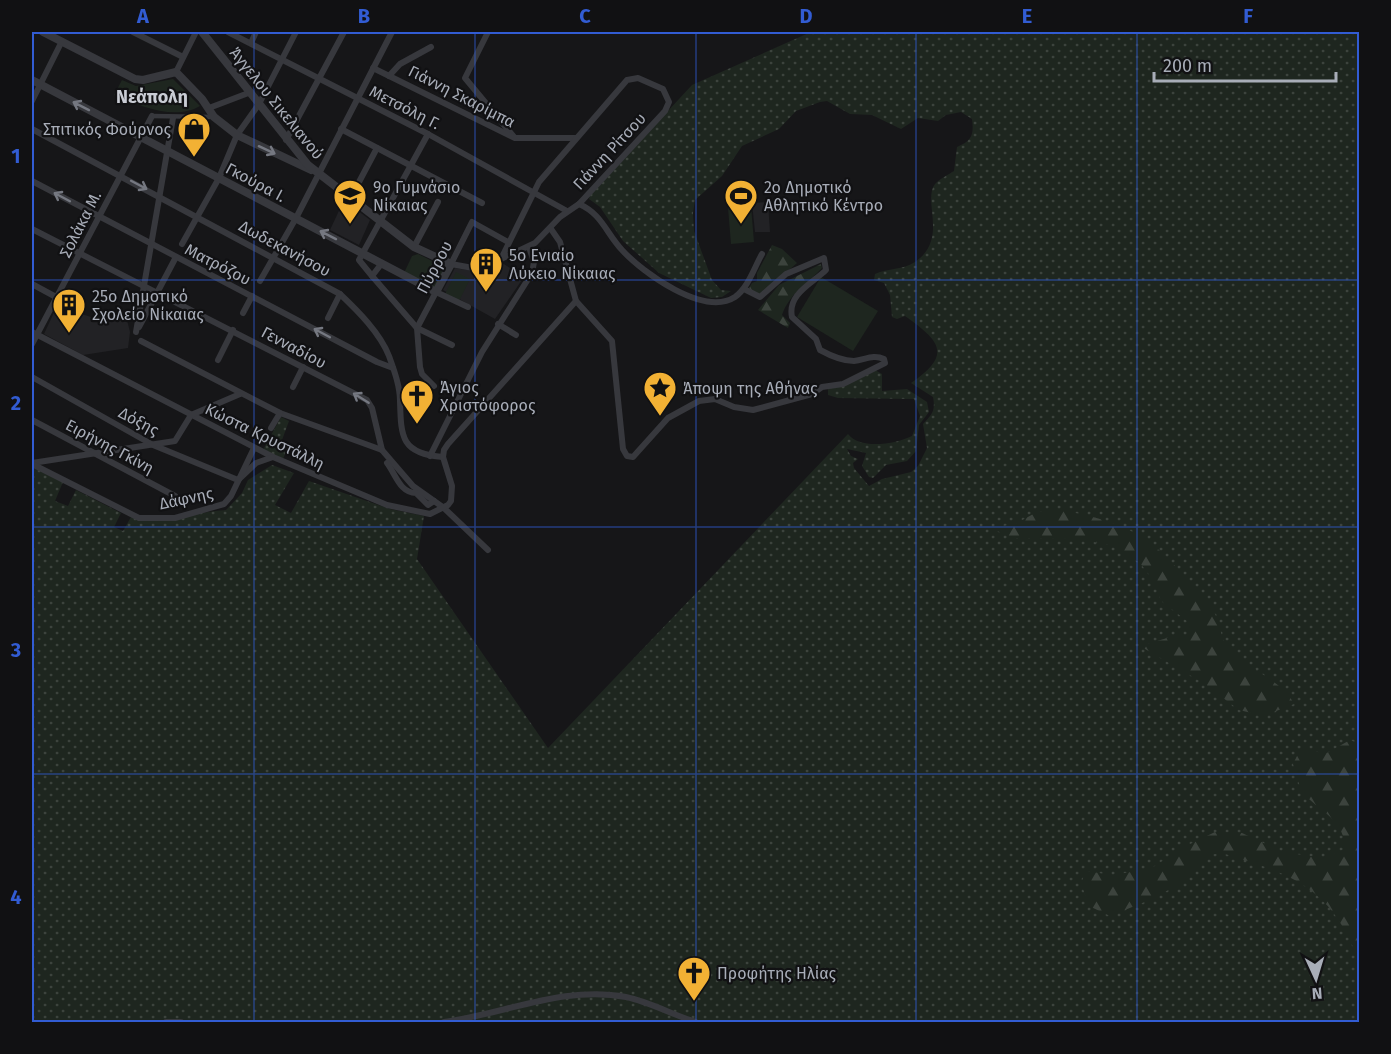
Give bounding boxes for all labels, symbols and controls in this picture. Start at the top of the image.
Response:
text: A [136,4,150,28]
text: B [358,4,370,28]
text: C [579,4,591,28]
text: D [799,4,813,28]
text: E [1022,4,1032,28]
text: F [1243,4,1253,28]
street label: Άγγελου Σικελιανού [226,43,328,163]
scale bar [1154,45,1336,83]
text: 200 m [1163,55,1212,77]
street label: Γιάννη Σκαρίμπα [405,61,518,132]
street label: Μετσόλη Γ. [366,82,443,133]
district label: Νεάπολη [116,86,188,108]
one-way arrow [73,100,90,112]
street label: Γιάννη Ρίτσου [569,109,650,194]
shop icon: Σπιτικός Φούρνος [176,111,212,158]
place label: Σπιτικός Φούρνος [43,120,171,139]
text: 1 [11,144,21,168]
one-way arrow [258,145,276,157]
street label: Γκούρα Ι. [222,159,289,206]
school or university icon: 9ο Γυμνάσιο Νίκαιας [332,178,368,225]
place label: 9ο Γυμνάσιο Νίκαιας [373,178,460,215]
sports icon: 2o Δημοτικό Αθλητικό Κέντρο [723,178,759,225]
place label: 2o Δημοτικό Αθλητικό Κέντρο [764,178,883,215]
one-way arrow [130,180,148,191]
street label: Σολάκα Μ. [56,188,105,261]
one-way arrow [53,191,71,202]
street label: Δωδεκανήσου [236,216,334,281]
one-way arrow [320,229,338,240]
street label: Πύρρου [413,238,456,297]
street label: Ματρόζου [182,240,254,289]
building icon: 5ο Ενιαίο Λύκειο Νίκαιας [468,246,504,293]
place label: 5ο Ενιαίο Λύκειο Νίκαιας [509,246,616,283]
building icon: 25o Δημοτικό Σχολείο Νίκαιας [51,287,87,334]
place label: 25o Δημοτικό Σχολείο Νίκαιας [92,287,204,324]
street label: Γενναδίου [258,322,330,372]
one-way arrow [313,327,331,338]
place icon: Άποψη της Αθήνας [642,370,678,417]
church icon: Άγιος Χριστόφορος [399,378,435,425]
place label: Άγιος Χριστόφορος [440,378,536,415]
place label: Άποψη της Αθήνας [683,379,818,398]
text: 2 [11,391,21,415]
one-way arrow [353,392,370,404]
street label: Κώστα Κρυστάλλη [202,399,328,474]
street label: Δόξης [115,403,162,440]
street label: Ειρήνης Γκίνη [62,415,157,478]
street label: Δάφνης [157,483,215,513]
text: 3 [10,638,21,662]
text: 4 [10,885,22,909]
north arrow [1286,949,1346,1009]
church icon: Προφήτης Ηλίας [676,955,712,1002]
place label: Προφήτης Ηλίας [717,964,837,983]
text: N [1311,984,1323,1003]

